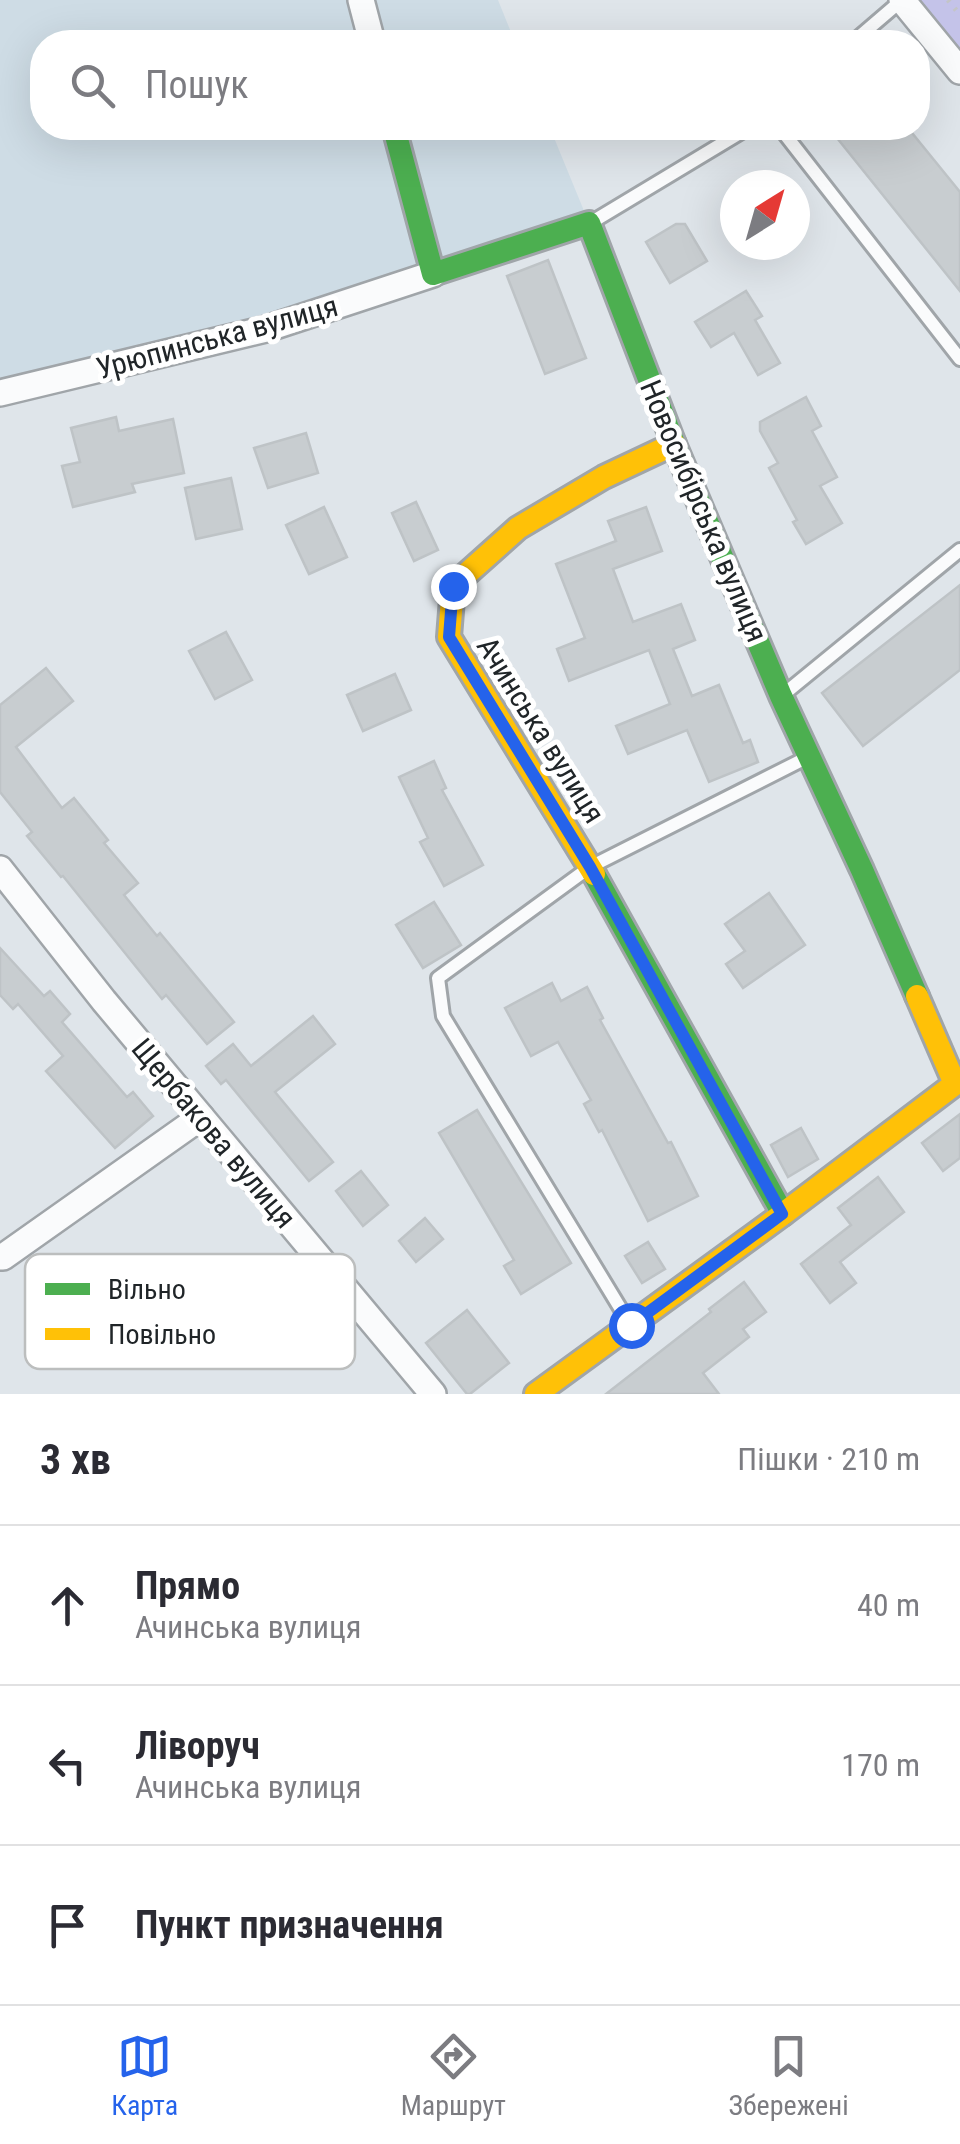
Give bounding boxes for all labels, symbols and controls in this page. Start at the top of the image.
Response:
search box [30,30,930,140]
icon: search [65,58,120,113]
text: Пошук [145,63,249,107]
north arrow [720,170,810,260]
street label: Урюпинська вулиця [92,288,342,386]
street label: Новосибірська вулиця [633,375,775,647]
route end [431,564,477,610]
street label: Ачинська вулиця [470,631,612,829]
street label: Щербакова вулиця [125,1031,303,1235]
legend [25,1254,355,1369]
text: Вільно [108,1273,186,1306]
route start [609,1303,655,1349]
text: Повільно [108,1318,216,1351]
text: 3 хв [40,1435,111,1484]
text: Пішки · 210 m [737,1440,920,1478]
text: Прямо [135,1564,240,1608]
icon: ahead [40,1578,95,1633]
text: 40 m [857,1586,920,1624]
text: Ачинська вулиця [135,1608,361,1646]
text: Ліворуч [135,1724,260,1768]
icon: left [40,1738,95,1793]
text: 170 m [841,1746,920,1784]
text: Ачинська вулиця [135,1768,361,1806]
icon: arrive [40,1898,95,1953]
text: Пункт призначення [135,1903,444,1947]
tab: Карта [111,2029,178,2122]
tab: Маршрут [401,2029,506,2122]
tab: Збережені [729,2029,849,2122]

